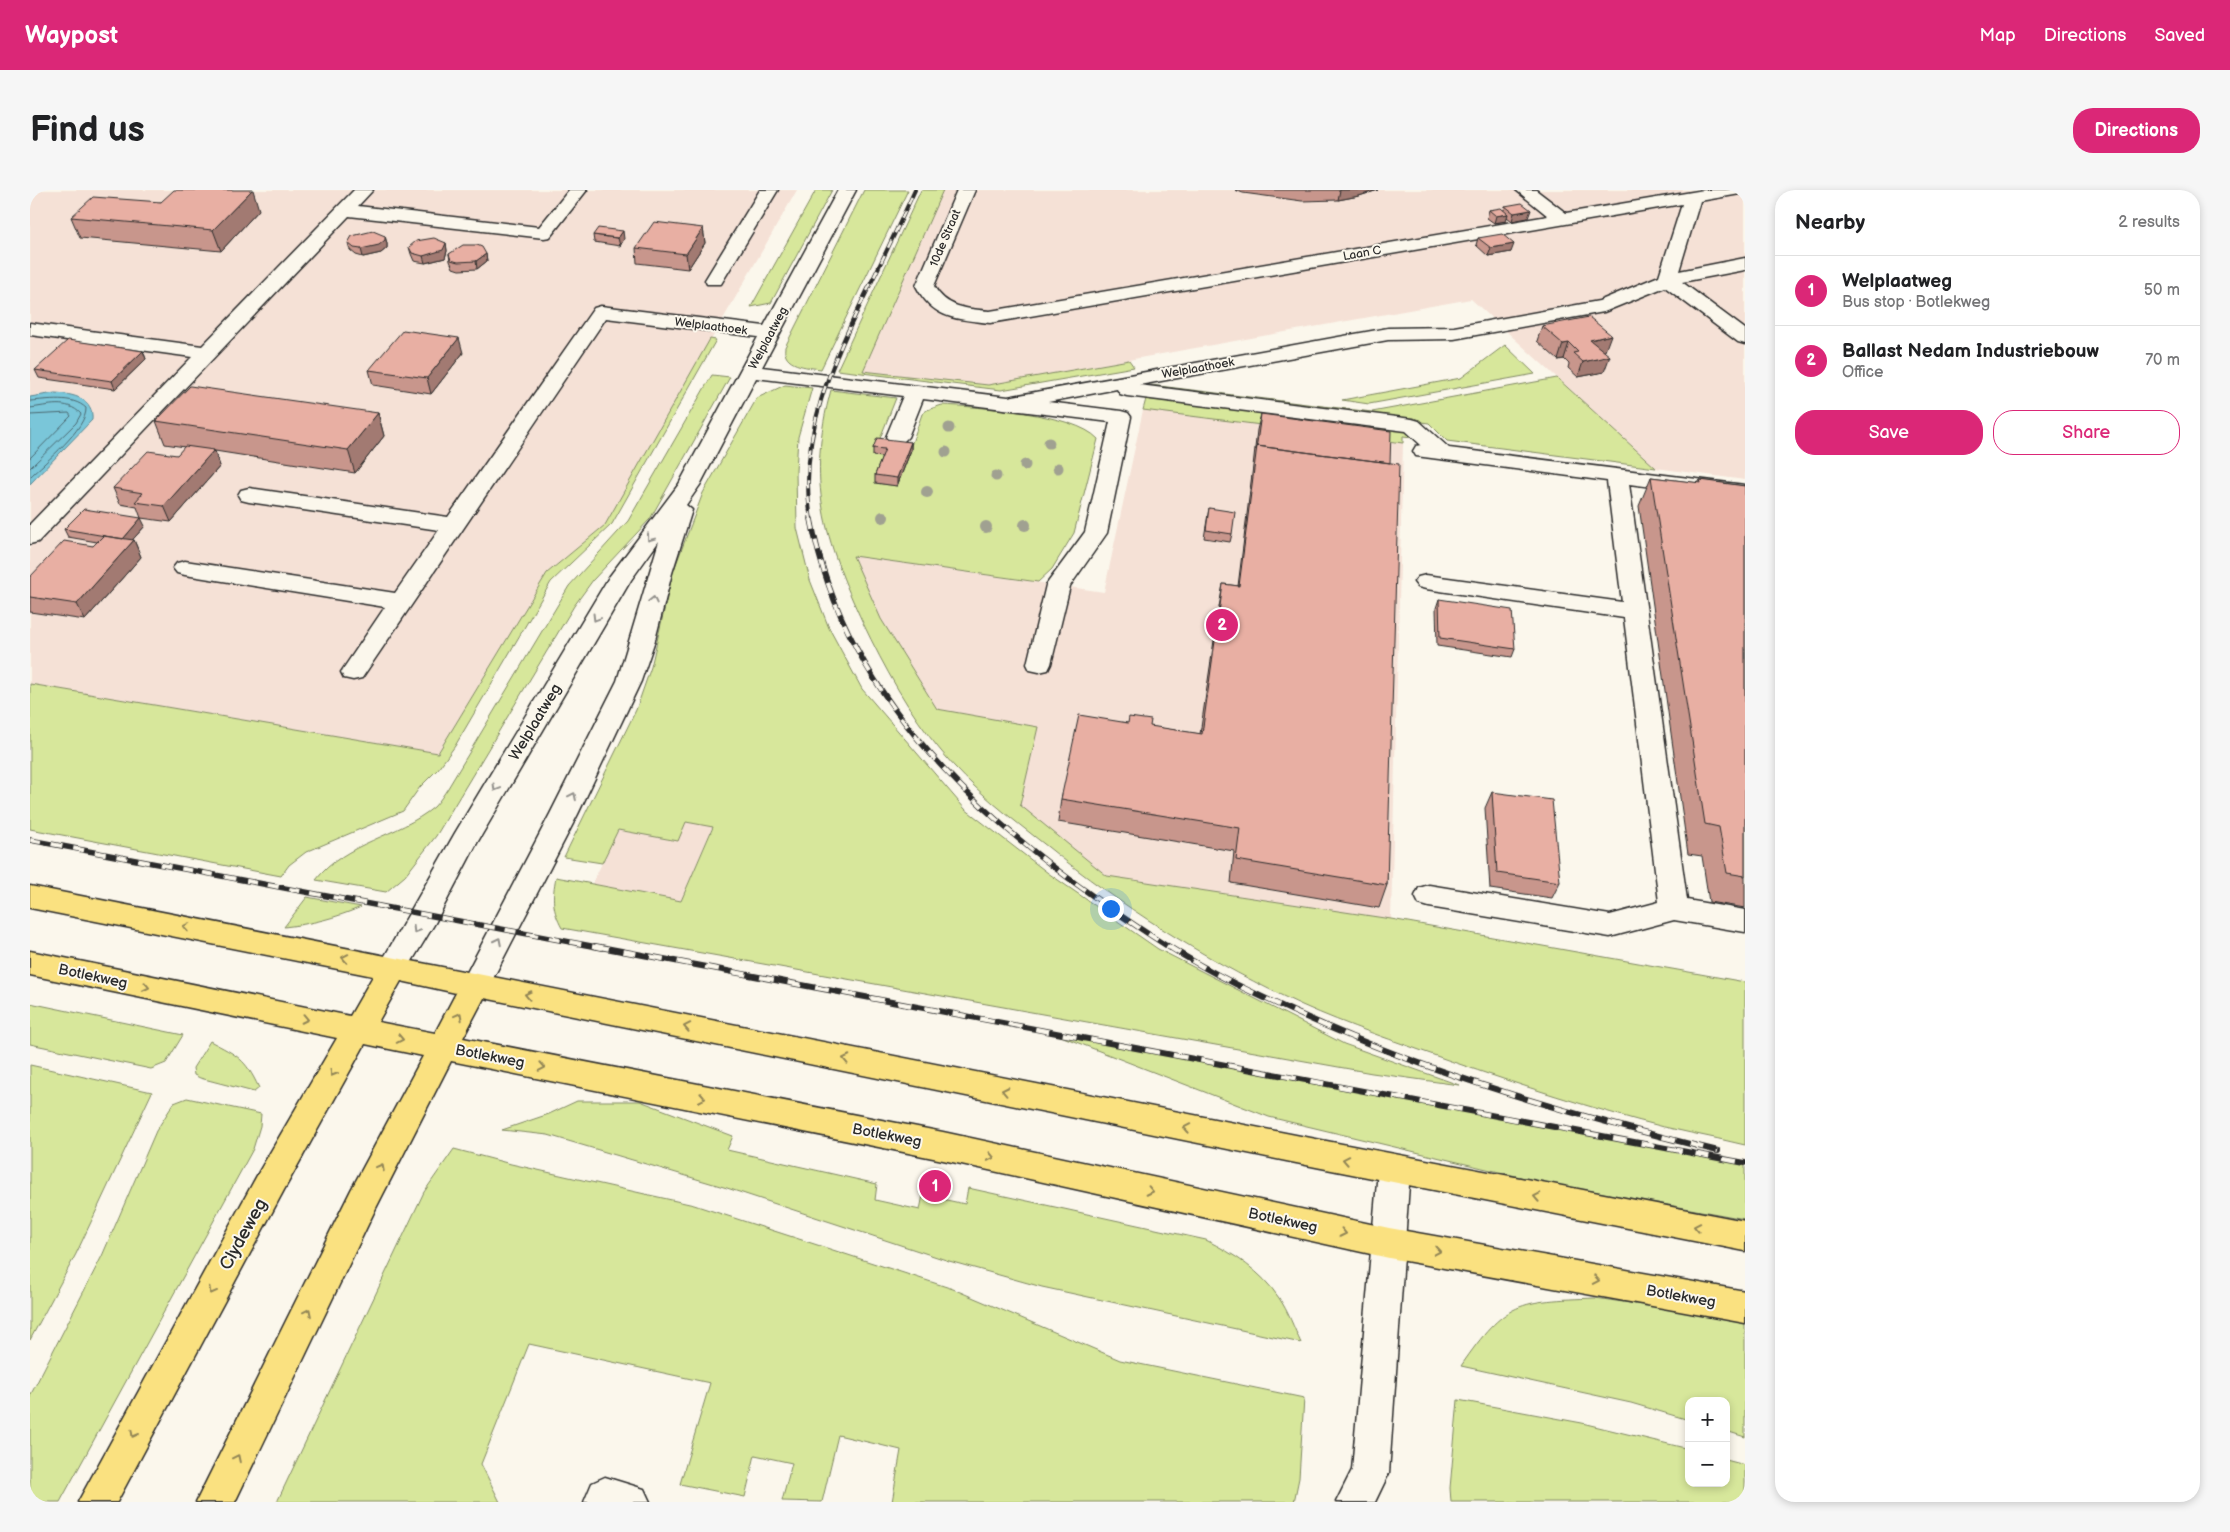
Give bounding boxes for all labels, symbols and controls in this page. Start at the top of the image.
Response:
text: Waypost [25,21,118,50]
text: Map [1980,25,2016,46]
text: Directions [2044,25,2126,46]
text: Saved [2154,25,2205,46]
button: Directions [2073,108,2200,153]
text: Find us [30,109,145,152]
street label: 10de Straat [927,207,964,269]
text: Nearby [1795,210,1865,235]
text: 2 results [2118,213,2180,232]
street label: Laan C [1342,243,1383,264]
text: Welplaatweg [1842,270,1952,293]
text: 1 [1808,281,1814,300]
text: 50 m [2144,281,2180,300]
text: Bus stop · Botlekweg [1842,293,1990,312]
street label: Welplaatweg [746,304,791,372]
street label: Welplaathoek [674,315,748,338]
text: Ballast Nedam Industriebouw [1842,340,2099,363]
text: 2 [1806,351,1816,370]
text: 70 m [2145,351,2180,370]
street label: Welplaathoek [1161,355,1236,382]
text: Office [1842,363,1884,382]
button: Save [1795,410,1983,455]
button: Share [1993,410,2180,455]
one-way arrow [647,532,655,541]
one-way arrow [647,596,658,605]
pin: 2 [1206,606,1238,644]
one-way arrow [593,613,603,622]
street label: Welplaatweg [505,680,566,764]
one-way arrow [492,783,502,792]
one-way arrow [567,793,577,802]
your location [1098,896,1124,922]
one-way arrow [181,923,190,933]
one-way arrow [412,924,422,933]
one-way arrow [492,937,502,946]
one-way arrow [341,954,350,964]
street label: Botlekweg [57,960,129,993]
one-way arrow [142,981,151,991]
one-way arrow [523,990,532,1000]
one-way arrow [453,1012,463,1021]
one-way arrow [301,1013,310,1024]
one-way arrow [682,1022,691,1033]
one-way arrow [395,1033,404,1043]
street label: Botlekweg [454,1040,526,1073]
one-way arrow [842,1054,851,1065]
one-way arrow [538,1061,547,1072]
one-way arrow [329,1067,339,1076]
one-way arrow [1001,1087,1010,1097]
one-way arrow [697,1093,706,1103]
street label: Botlekweg [851,1119,923,1152]
one-way arrow [1182,1123,1191,1134]
one-way arrow [987,1151,996,1162]
one-way arrow [1342,1156,1351,1166]
one-way arrow [375,1163,385,1172]
pin: 1 [919,1167,951,1205]
one-way arrow [1145,1185,1154,1196]
one-way arrow [1533,1192,1542,1203]
street label: Clydeweg [215,1195,272,1274]
street label: Botlekweg [1247,1204,1319,1237]
one-way arrow [1693,1223,1701,1233]
one-way arrow [1338,1227,1347,1238]
one-way arrow [1432,1246,1441,1256]
one-way arrow [1592,1275,1601,1285]
street label: Botlekweg [1645,1281,1717,1312]
one-way arrow [208,1286,218,1295]
one-way arrow [302,1308,312,1317]
map controls [1685,1397,1730,1487]
button: + [1685,1397,1730,1442]
one-way arrow [130,1429,140,1438]
button: − [1685,1442,1730,1487]
one-way arrow [230,1454,241,1463]

